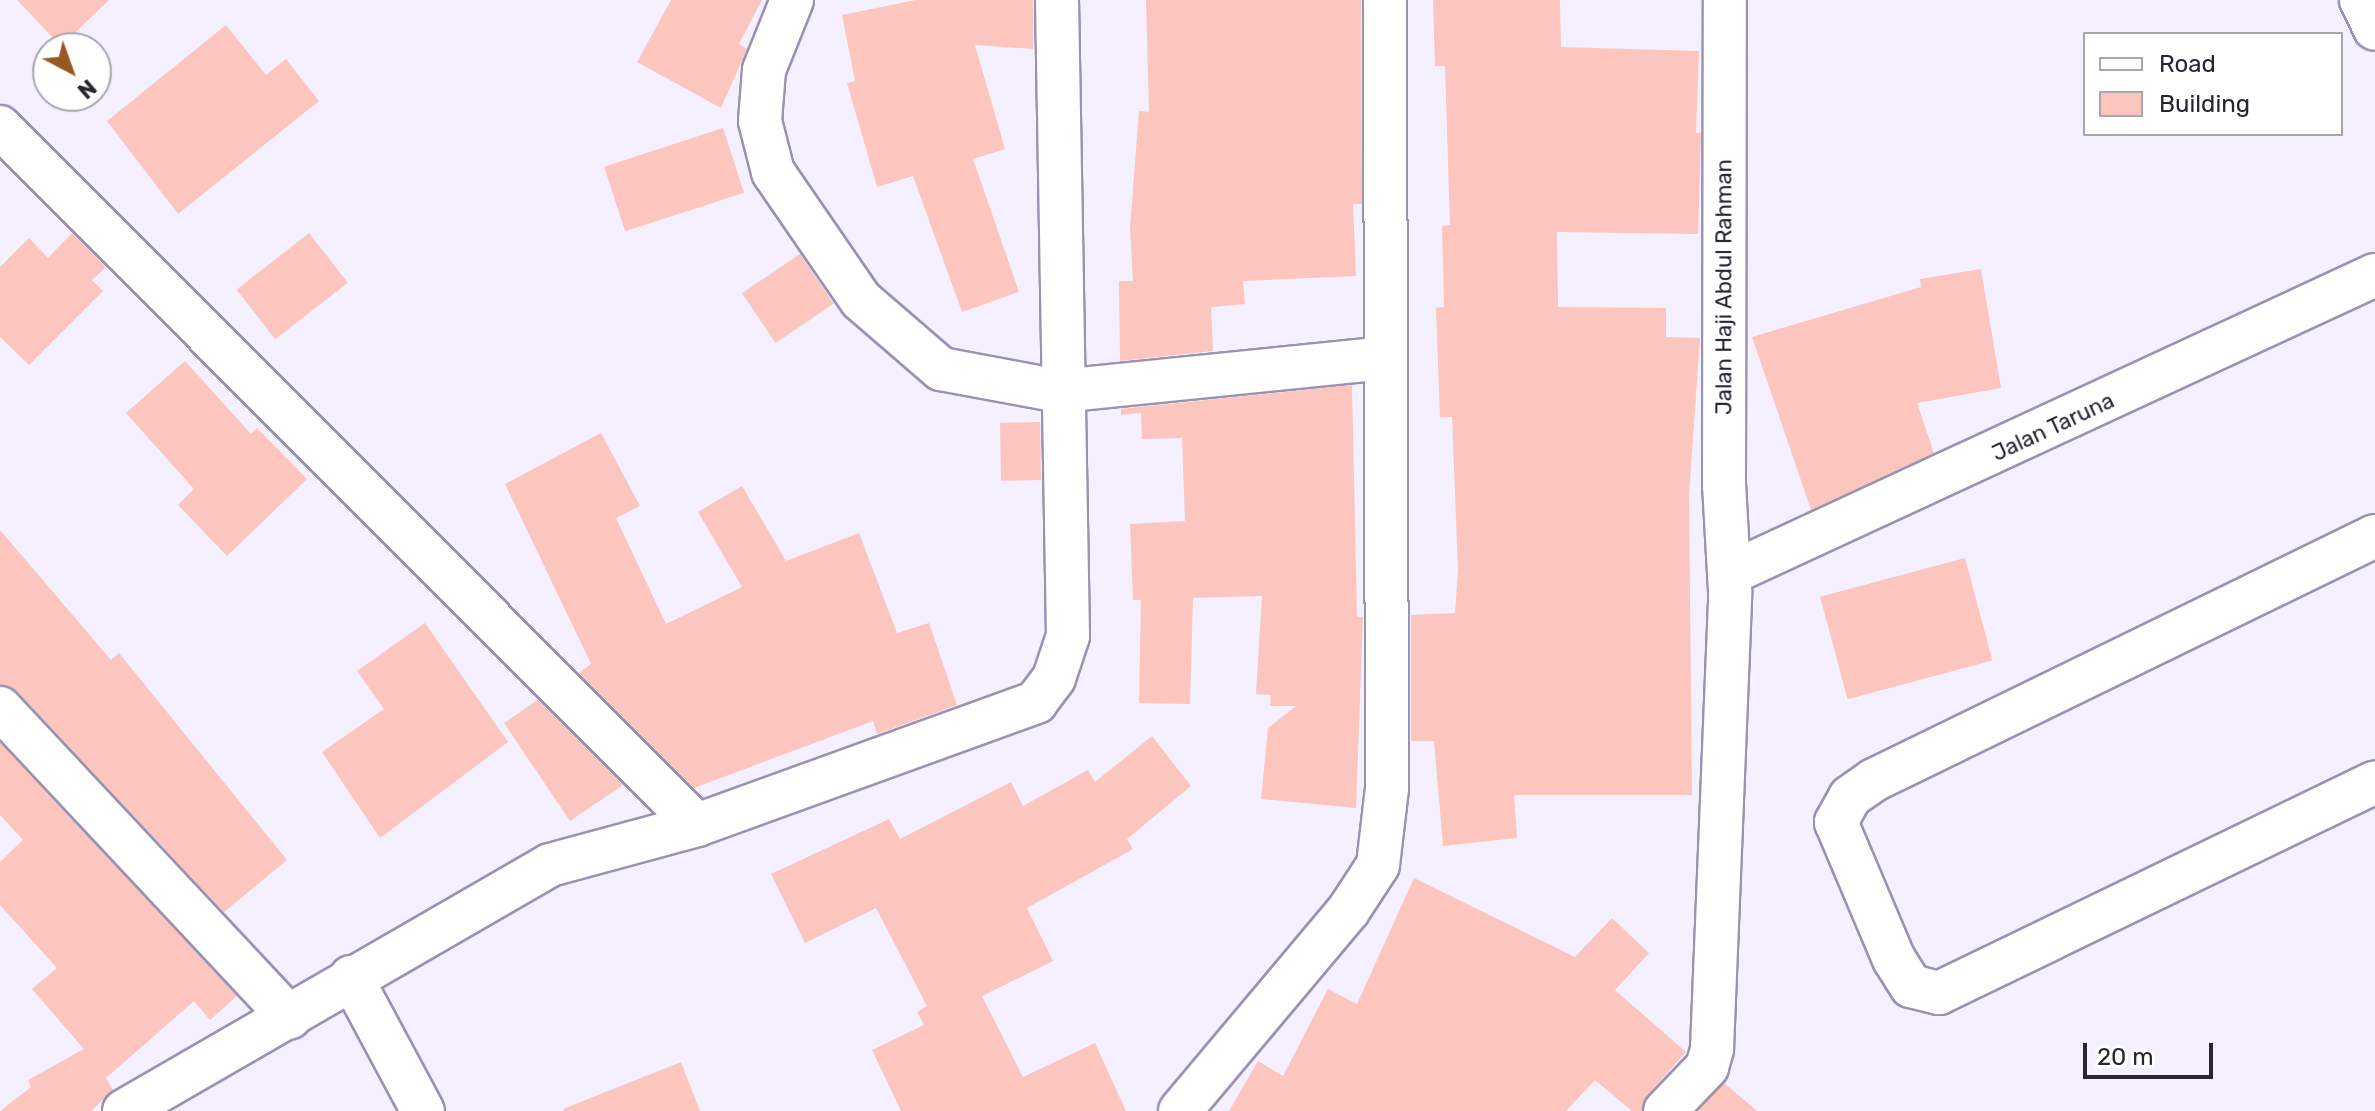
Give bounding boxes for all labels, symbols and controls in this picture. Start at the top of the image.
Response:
north arrow [32,32,112,112]
legend [2083,32,2343,136]
text: Road [2159,50,2216,78]
text: N [72,74,102,104]
text: Building [2159,90,2250,118]
street label: Jalan Haji Abdul Rahman [1711,159,1737,415]
street label: Jalan Taruna [1988,387,2118,467]
scale bar [2087,1027,2217,1077]
text: 20 m [2097,1043,2154,1071]

